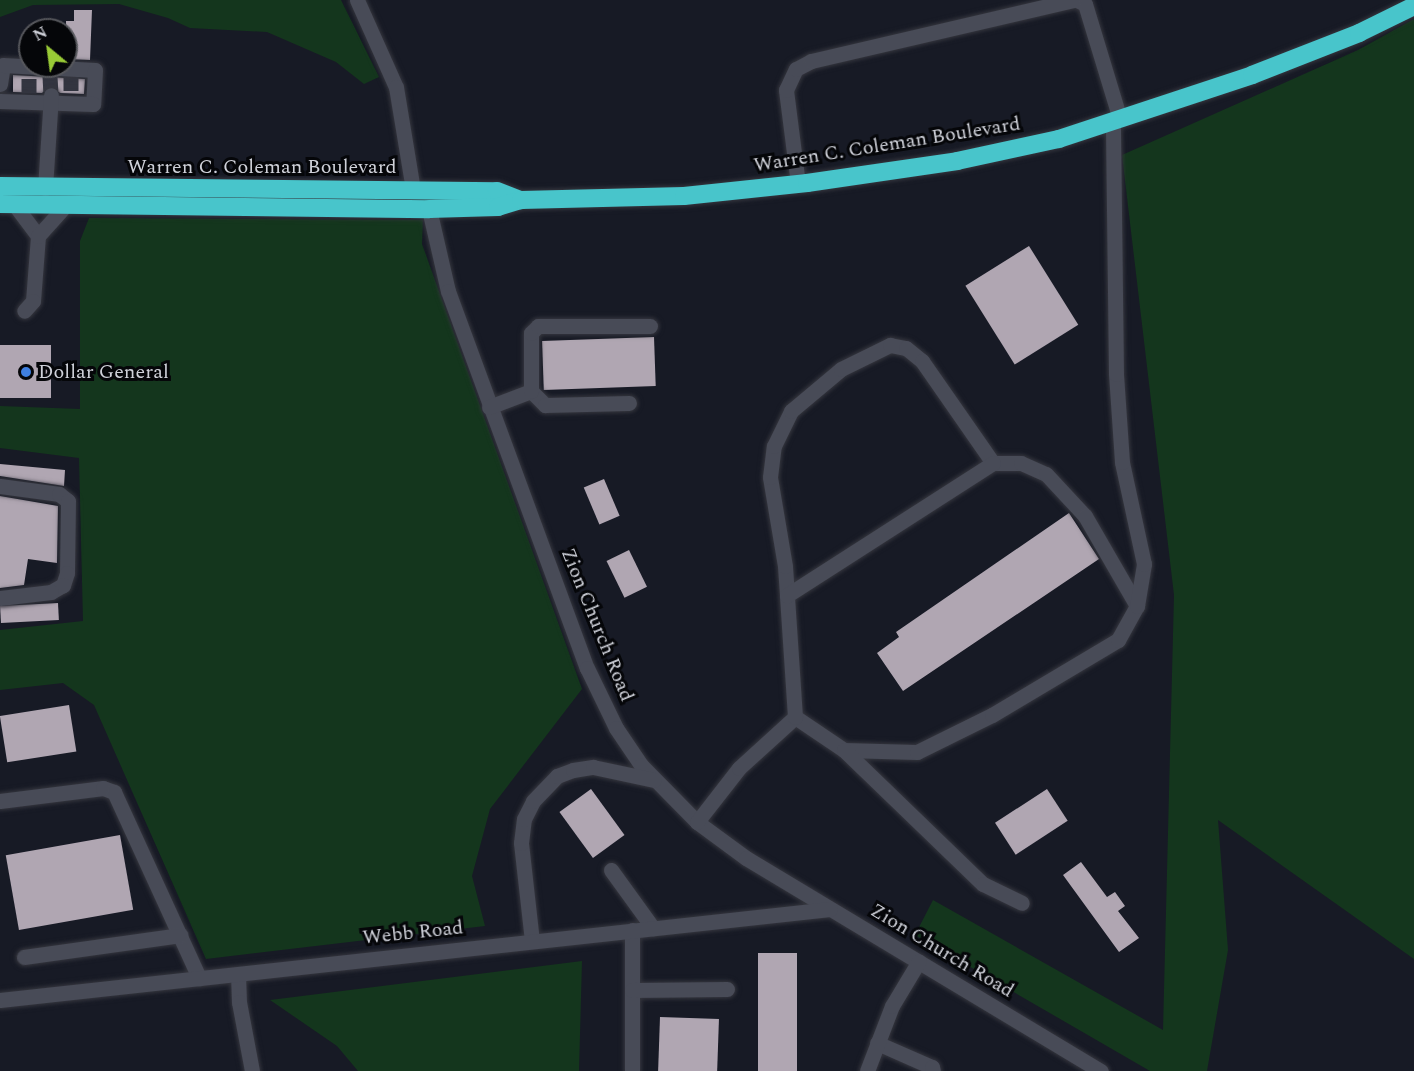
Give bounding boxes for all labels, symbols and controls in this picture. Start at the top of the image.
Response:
north arrow [18,18,78,78]
text: N [29,20,52,48]
street label: Warren C. Coleman Boulevard [752,112,1022,178]
street label: Warren C. Coleman Boulevard [127,155,397,179]
place label: Dollar General [38,360,169,384]
marker: Dollar General [19,365,33,379]
street label: Zion Church Road [555,545,639,705]
street label: Zion Church Road [866,899,1018,1003]
street label: Webb Road [361,916,465,950]

